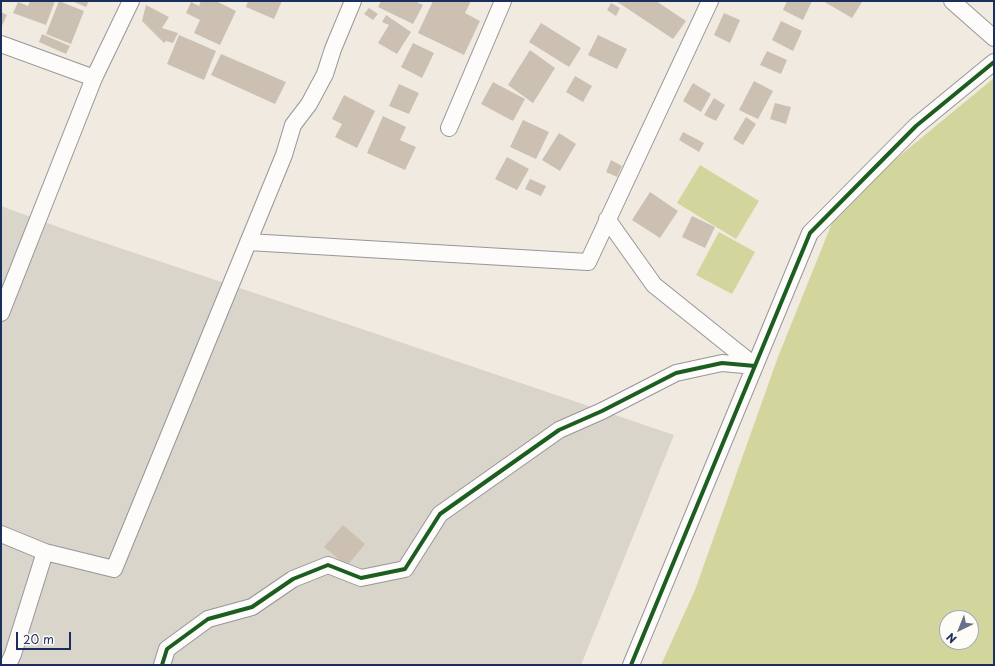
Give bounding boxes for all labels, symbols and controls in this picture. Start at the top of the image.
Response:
north arrow [939,610,979,650]
scale bar [18,624,73,650]
text: N [942,629,960,648]
text: 20 m [23,630,54,648]

